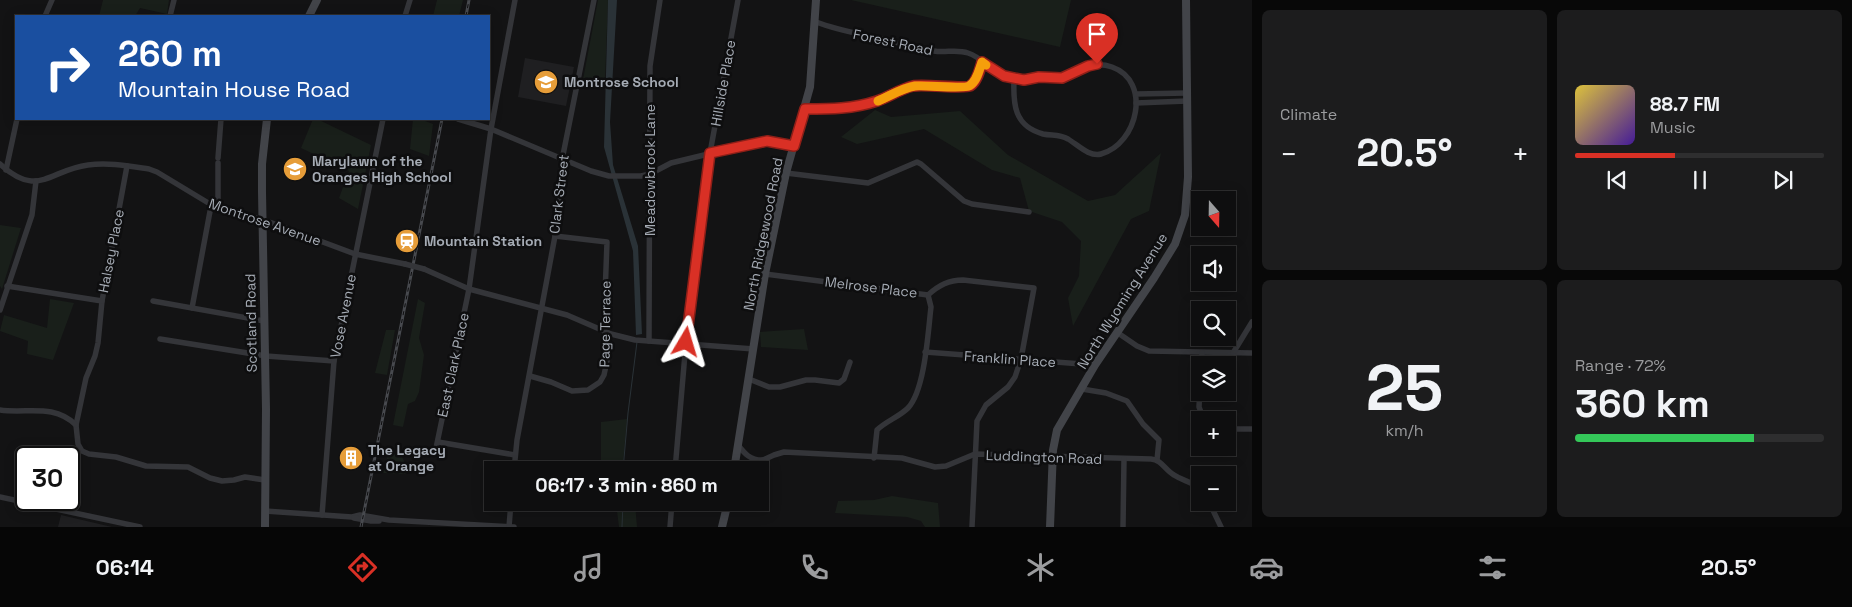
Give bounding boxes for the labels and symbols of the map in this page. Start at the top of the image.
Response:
pin [1076,13,1118,64]
street label: Forest Road [851,25,935,59]
street label: Hillside Place [707,38,739,128]
school or university icon: Montrose School [533,69,559,95]
place label: Montrose School [564,73,679,91]
street label: Meadowbrook Lane [641,104,659,236]
place label: Marylawn of the Oranges High School [312,152,452,186]
street label: Clark Street [545,153,573,235]
school or university icon: Marylawn of the Oranges High School [282,156,308,182]
street label: North Ridgewood Road [739,156,787,312]
north arrow [1191,191,1236,236]
street label: Montrose Avenue [206,194,324,250]
street label: Halsey Place [94,208,128,294]
station icon: Mountain Station [394,228,420,254]
street label: North Wyoming Avenue [1073,230,1171,372]
place label: Mountain Station [424,232,542,250]
street label: Vose Avenue [326,272,360,360]
street label: Melrose Place [824,272,918,302]
street label: Scotland Road [241,273,261,373]
street label: Page Terrace [595,281,615,367]
street label: East Clark Place [433,311,473,419]
position arrow [659,315,711,367]
street label: Franklin Place [963,347,1057,371]
place label: The Legacy at Orange [368,441,446,475]
building icon: The Legacy at Orange [338,445,364,471]
speed limit sign: 30 [15,446,80,511]
street label: Luddington Road [985,446,1103,468]

